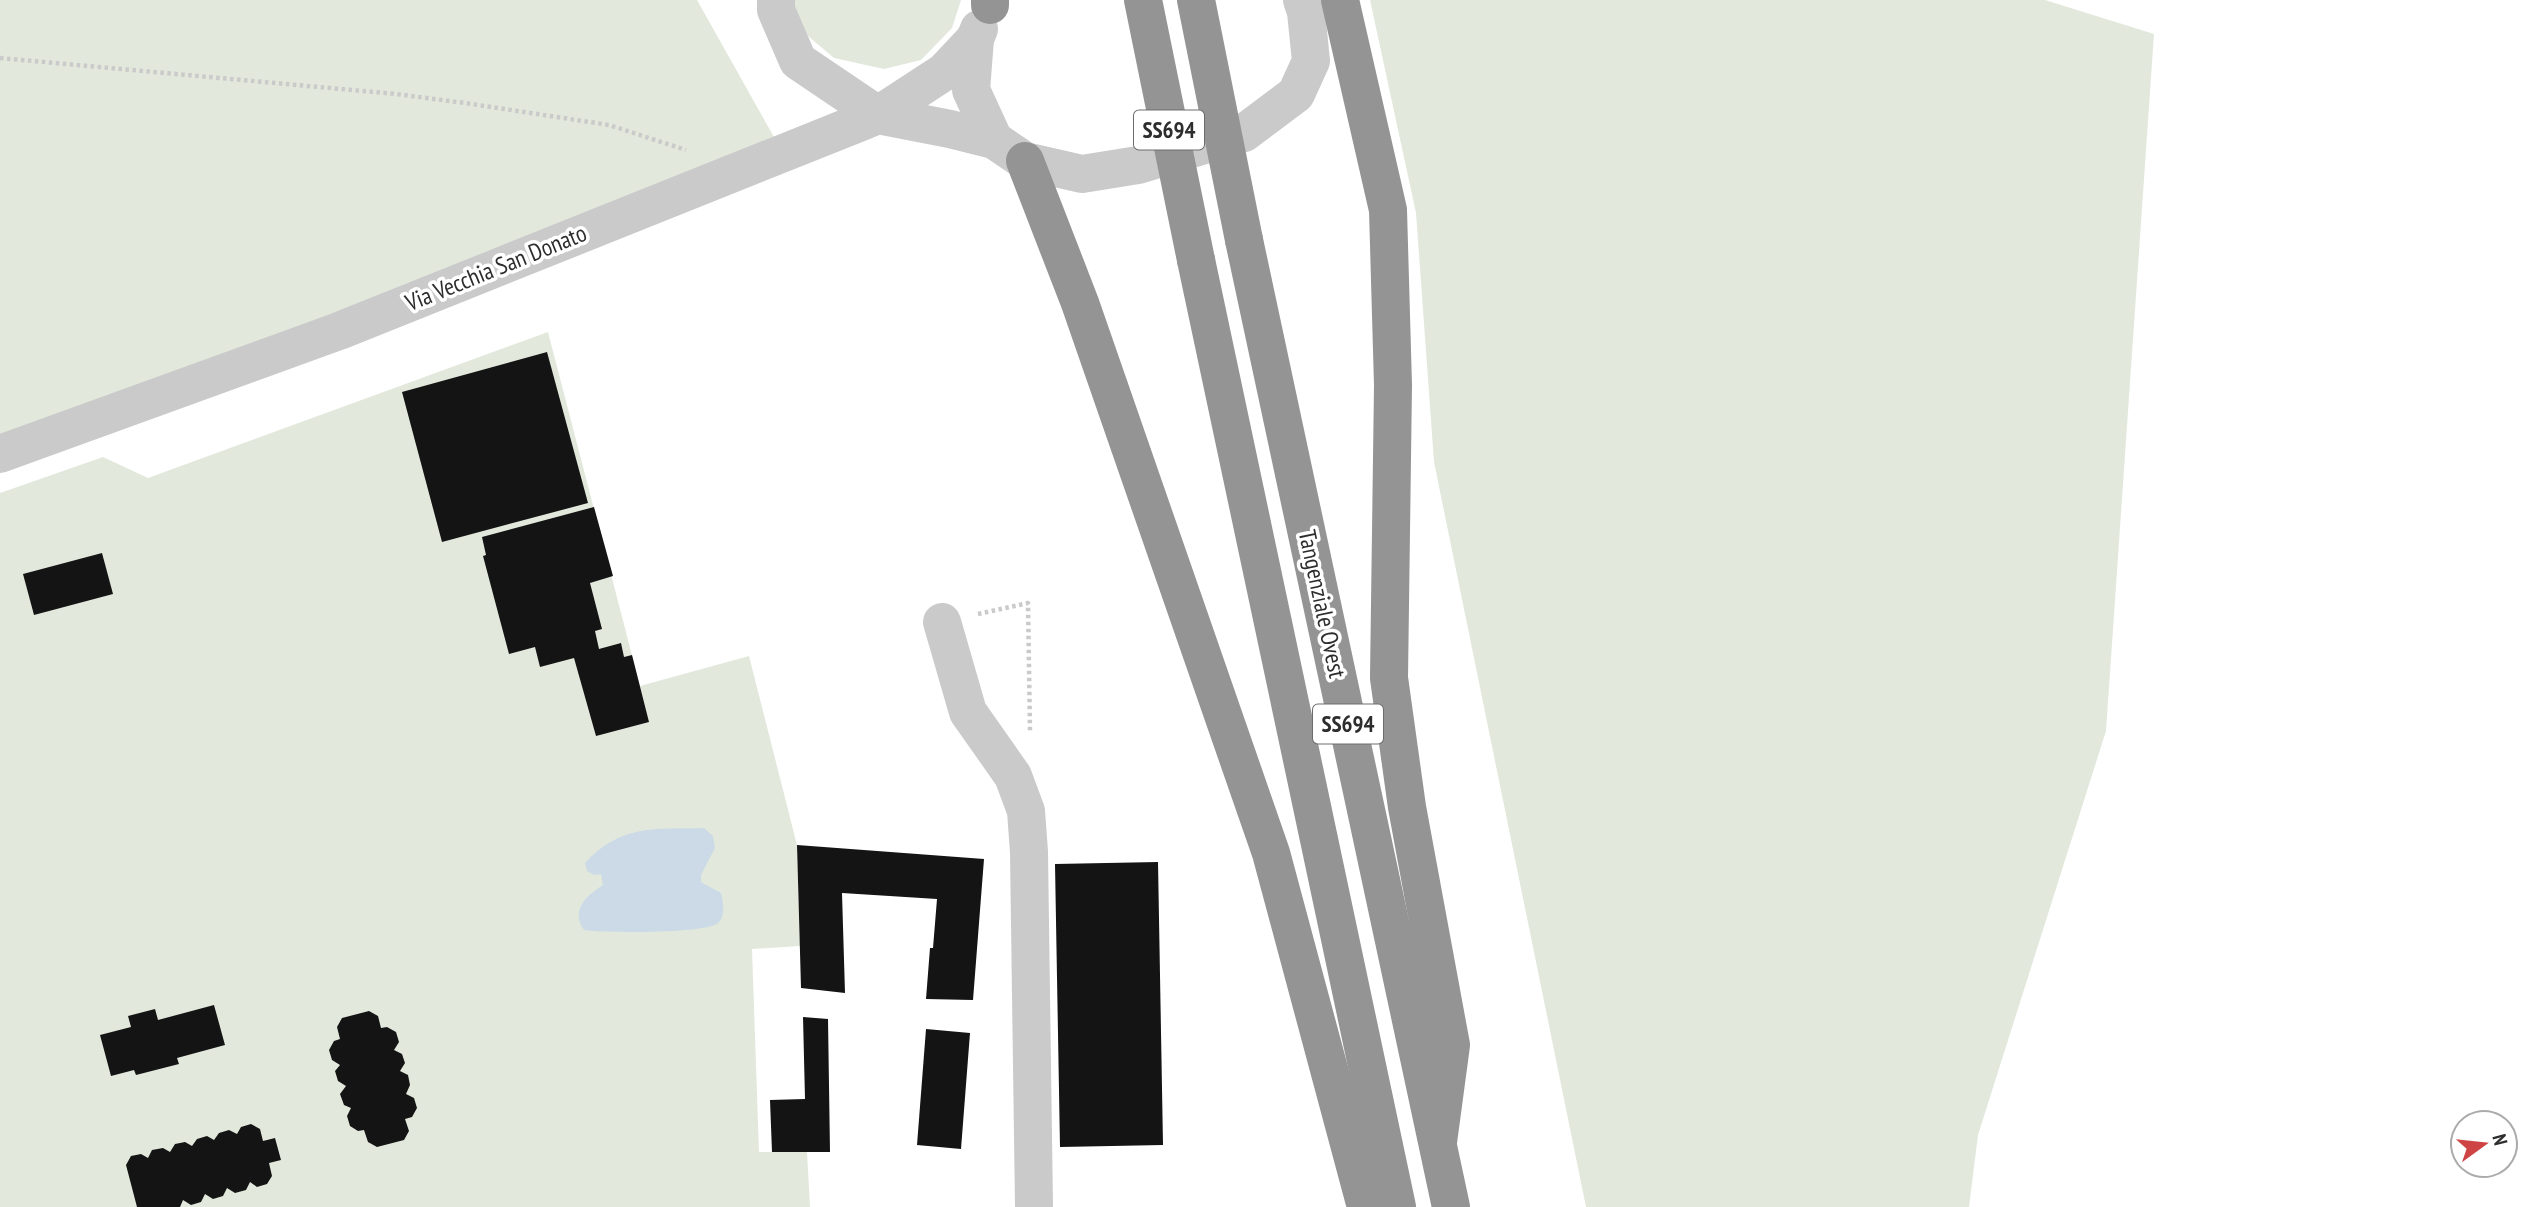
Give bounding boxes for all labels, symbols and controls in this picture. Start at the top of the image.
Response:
road number: SS694 [1134,111,1204,150]
street label: Via Vecchia San Donato [400,217,591,318]
street label: Tangenziale Ovest [1292,527,1353,681]
road number: SS694 [1313,704,1383,744]
north arrow [2449,1109,2519,1179]
text: N [2488,1132,2513,1148]

